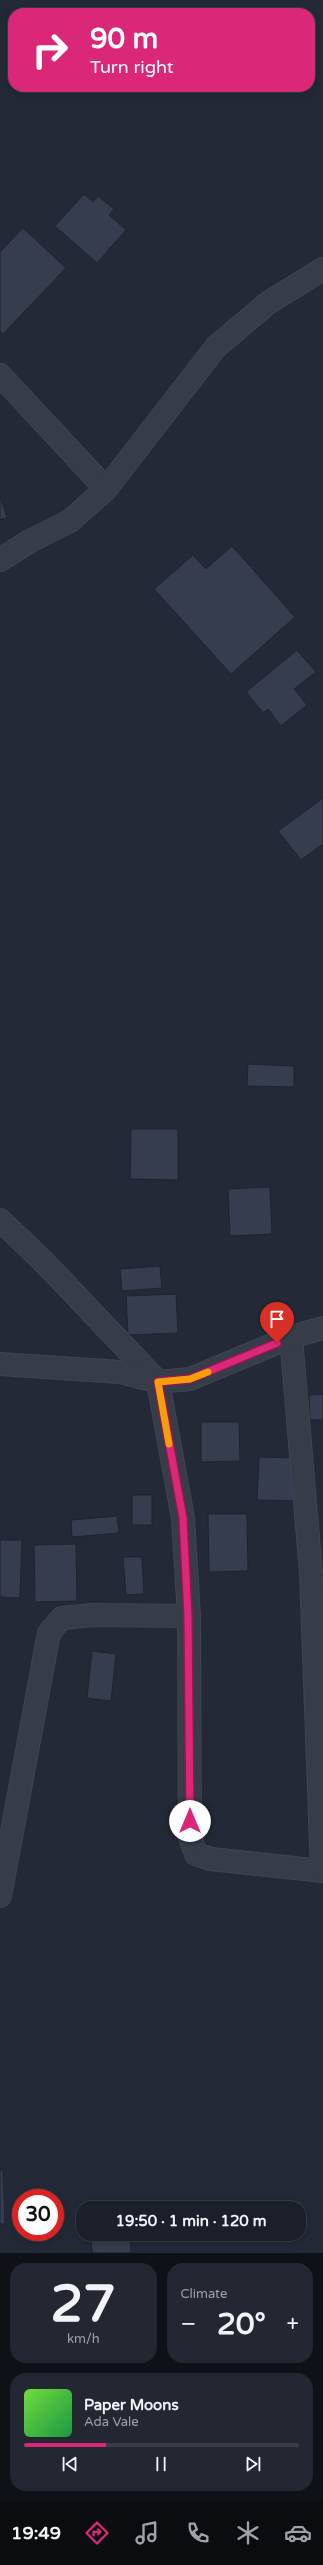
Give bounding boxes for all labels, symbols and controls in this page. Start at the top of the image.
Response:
text: 90 m [90,22,158,56]
icon: right [24,24,76,76]
text: Turn right [90,56,174,78]
pin [260,1302,294,1343]
icon: arrive [266,1308,288,1330]
position arrow [169,1800,211,1842]
speed limit sign: 30 [12,2189,64,2241]
text: 19:50 · 1 min · 120 m [116,2212,266,2230]
text: 27 [51,2273,116,2336]
text: Climate [181,2286,227,2302]
text: 20° [217,2306,266,2343]
text: − [181,2311,196,2337]
text: + [287,2311,299,2337]
text: km/h [67,2331,100,2347]
text: Paper Moons [84,2396,179,2414]
text: Ada Vale [84,2414,139,2430]
icon: previous [59,2453,81,2475]
icon: pause [150,2453,172,2475]
icon: next [242,2453,264,2475]
icon: directions [83,2519,111,2547]
icon: music [133,2519,161,2547]
icon: phone [184,2519,212,2547]
icon: climate [234,2519,262,2547]
icon: car [284,2519,312,2547]
text: 19:49 [11,2522,61,2544]

